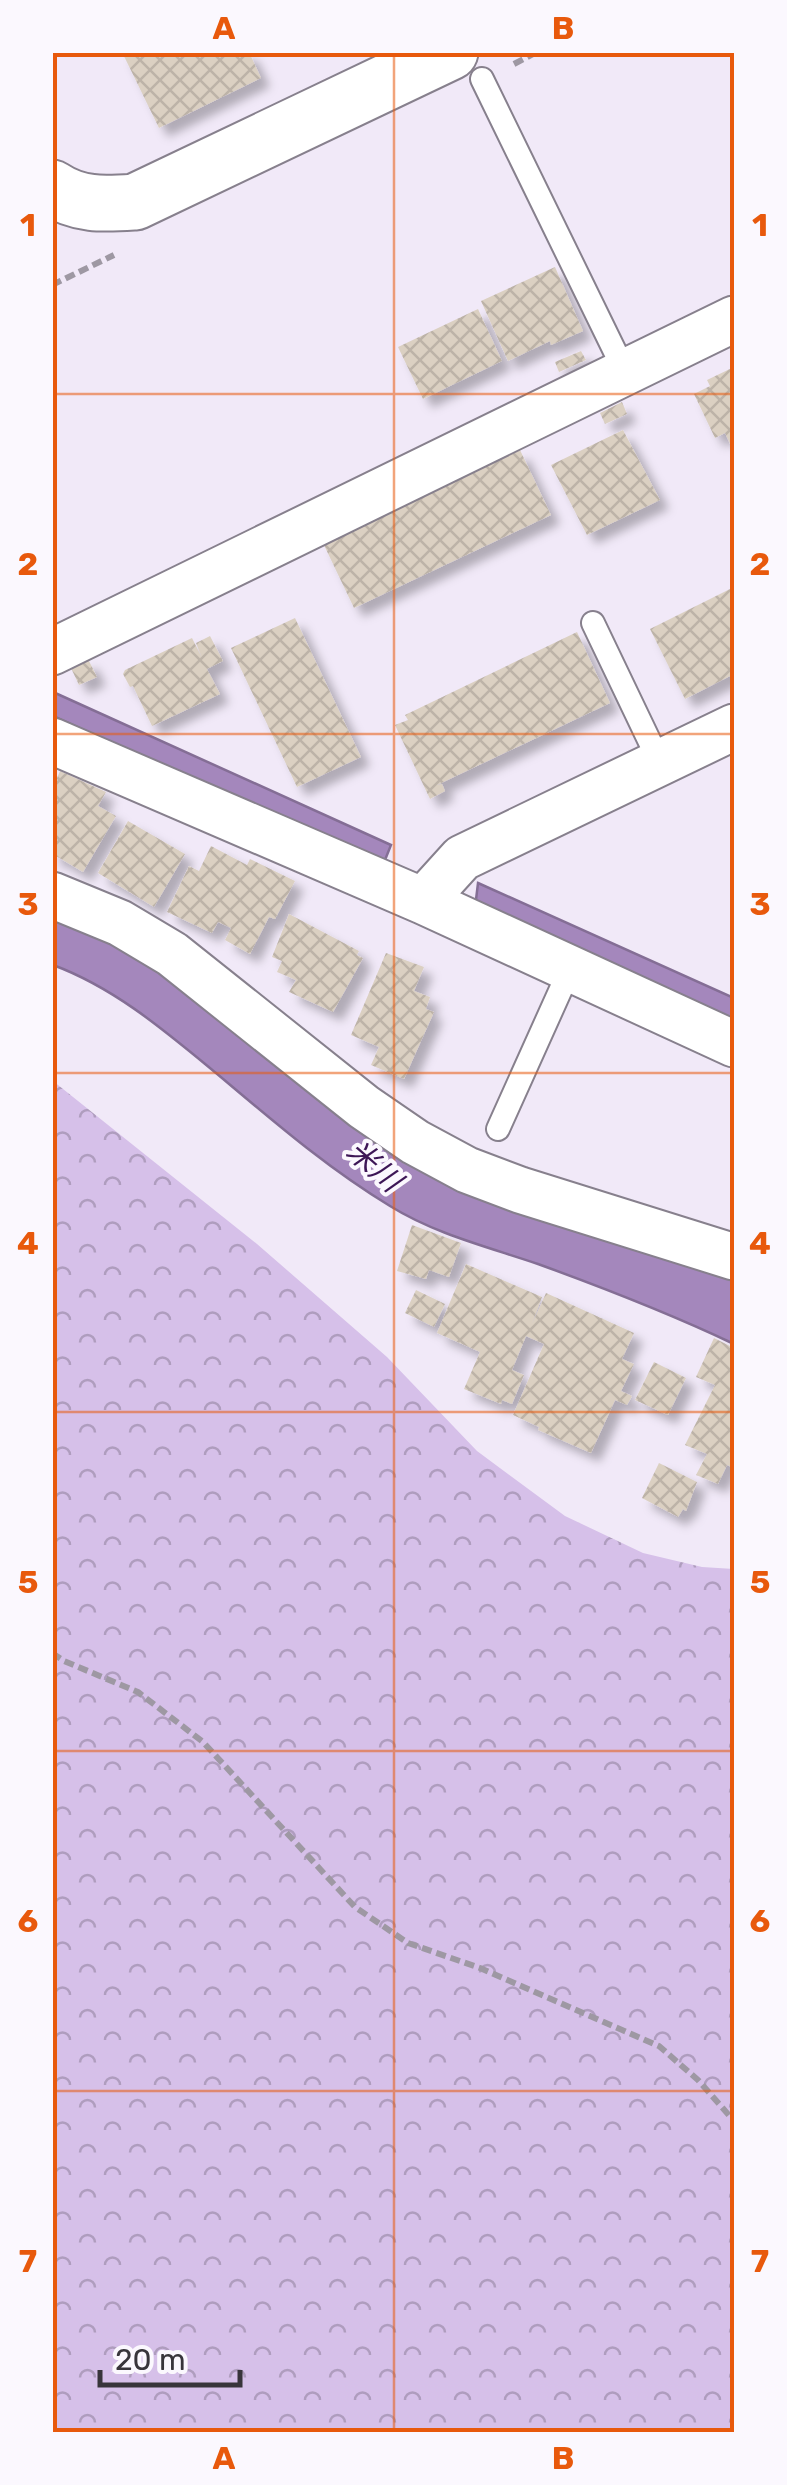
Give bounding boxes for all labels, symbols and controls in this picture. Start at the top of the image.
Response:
text: A [213,9,236,47]
text: B [552,9,574,47]
text: 1 [20,206,36,244]
text: 1 [752,206,768,244]
text: 2 [18,545,38,583]
text: 2 [750,545,770,583]
text: 3 [17,885,39,923]
text: 3 [749,885,771,923]
water label: 米川 [340,1133,411,1201]
text: 4 [17,1224,39,1262]
text: 4 [749,1224,771,1262]
text: 5 [18,1563,38,1601]
text: 5 [750,1563,770,1601]
text: 6 [18,1902,38,1940]
text: 6 [750,1902,770,1940]
text: 7 [19,2242,37,2280]
text: 7 [751,2242,769,2280]
scale bar [100,2325,240,2387]
text: 20 m [115,2342,186,2378]
text: A [213,2439,236,2477]
text: B [552,2439,574,2477]

